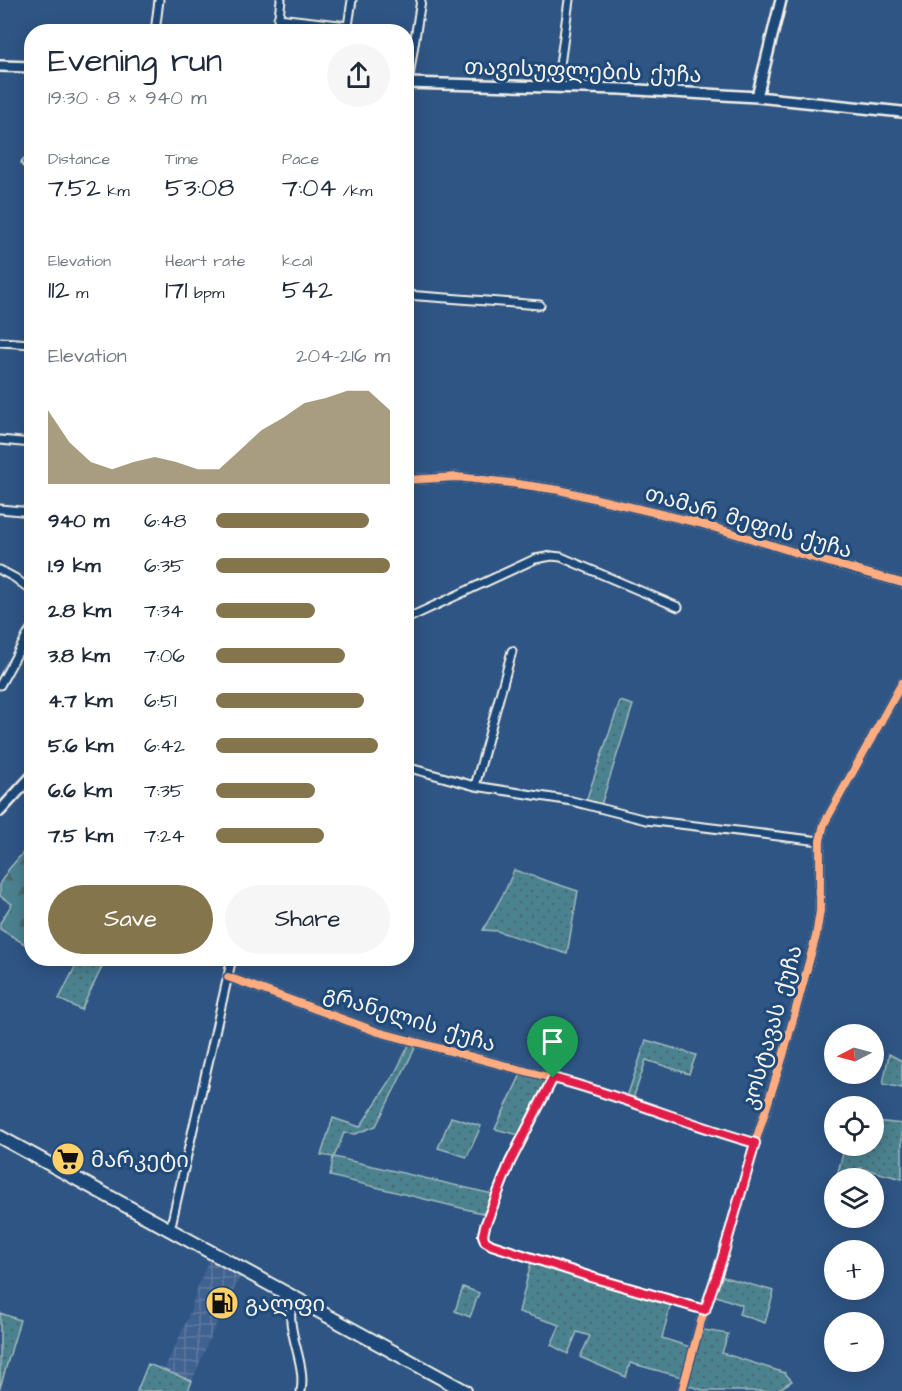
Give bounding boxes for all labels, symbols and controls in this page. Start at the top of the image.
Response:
text: Evening run [48,38,222,84]
button: share [327,44,390,107]
street label: თავისუფლების ქუჩა [464,52,702,91]
text: 19:30 · 8 × 940 m [48,84,207,112]
text: Distance [48,148,110,170]
text: Time [165,148,199,170]
text: Pace [282,148,319,170]
text: 7.52 [48,170,101,206]
text: 53:08 [165,170,234,206]
text: 7:04 [282,170,336,206]
text: km [101,180,130,202]
text: /km [336,180,372,202]
text: Elevation [48,250,111,272]
text: Heart rate [165,250,245,272]
text: kcal [282,250,313,272]
text: 112 [48,272,70,308]
text: 171 [165,272,188,308]
text: 542 [282,272,333,308]
text: m [70,282,88,304]
text: bpm [188,282,224,304]
text: Elevation [48,342,127,370]
text: 204–216 m [296,342,390,370]
street label: თამარ მეფის ქუჩა [641,478,856,567]
text: 940 m [48,507,109,535]
text: 6:48 [144,507,186,535]
text: 1.9 km [48,552,101,580]
text: 6:35 [144,552,184,580]
text: 2.8 km [48,597,111,625]
text: 7:34 [144,597,183,625]
text: 3.8 km [48,642,110,670]
text: 7:06 [144,642,185,670]
text: 4.7 km [48,687,113,715]
text: 6:51 [144,687,177,715]
text: 5.6 km [48,732,113,760]
text: 6:42 [144,732,185,760]
text: 6.6 km [48,777,112,805]
text: 7:35 [144,777,184,805]
text: 7.5 km [48,822,113,850]
text: 7:24 [144,822,185,850]
button: Save [48,885,213,954]
button: Share [225,885,390,954]
street label: კოსტავას ქუჩა [734,941,811,1113]
street label: გრანელის ქუჩა [320,979,499,1060]
pin [527,1016,578,1078]
north arrow [824,1024,884,1084]
map controls [824,1024,884,1372]
icon: arrive [536,1025,569,1058]
button: locate [824,1096,884,1156]
supermarket icon: მარკეტი [50,1141,86,1177]
place label: მარკეტი [91,1145,189,1176]
button: layers [824,1168,884,1228]
button: + [824,1240,884,1300]
fuel station icon: გალფი [204,1285,240,1321]
place label: გალფი [245,1289,325,1320]
button: − [824,1312,884,1372]

